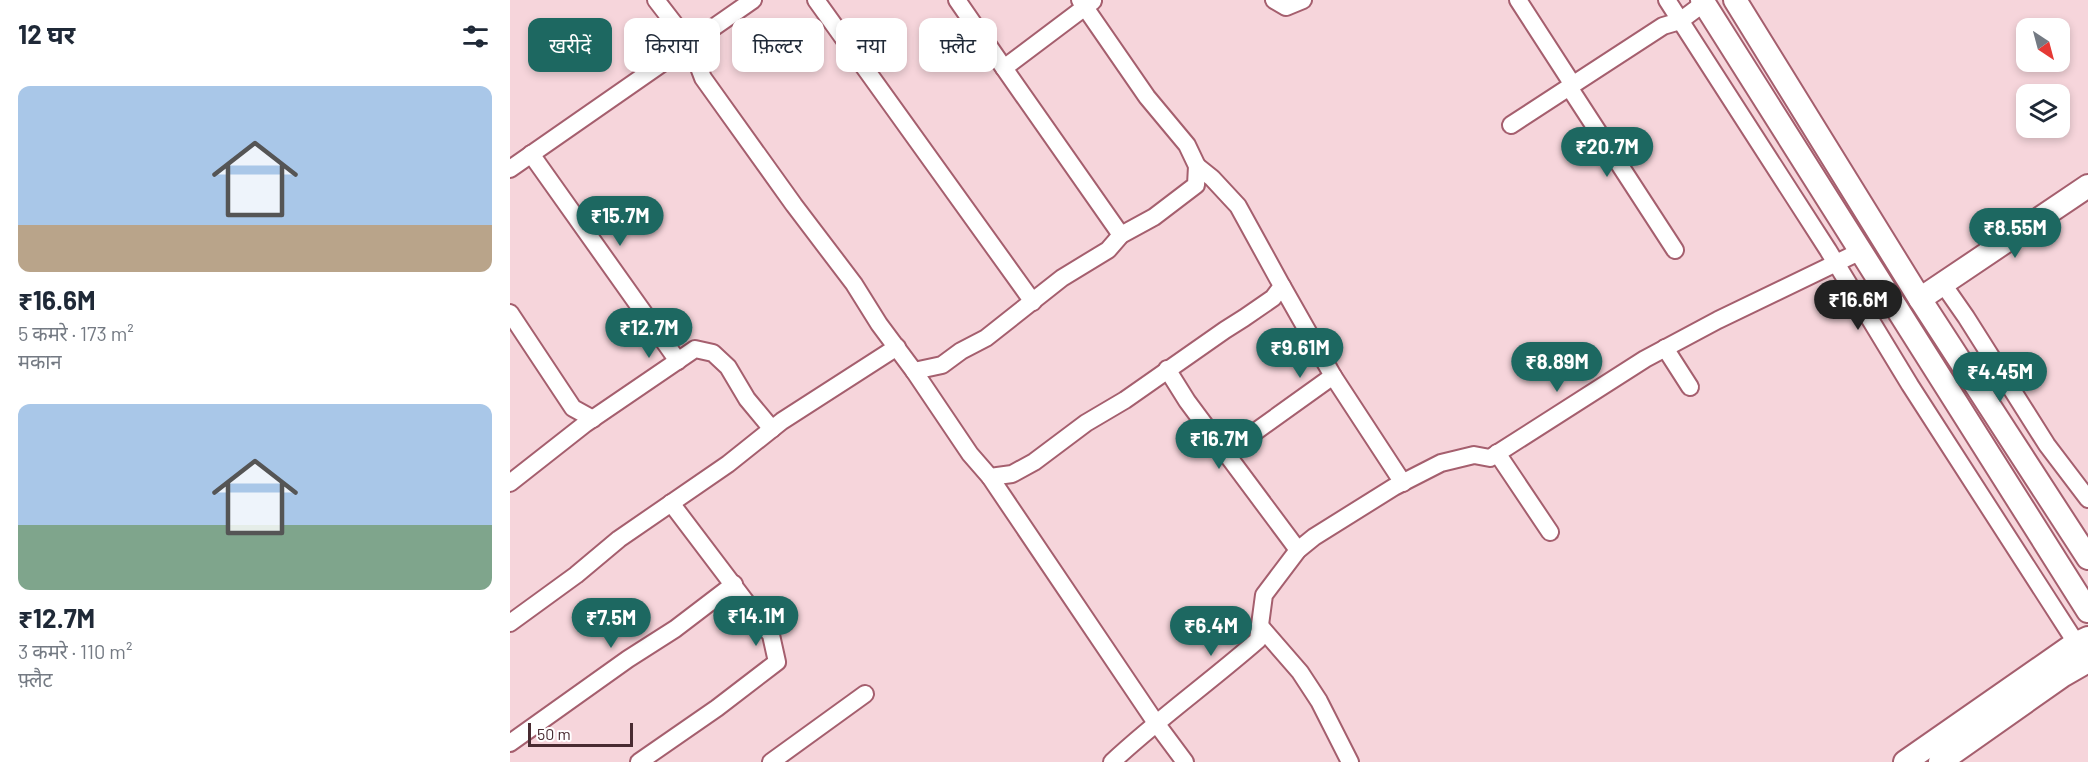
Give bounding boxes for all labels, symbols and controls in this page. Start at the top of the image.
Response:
text: 12 घर [18,18,75,49]
chip: खरीदें [528,18,612,72]
chip: किराया [624,18,720,72]
chip: फ़िल्टर [732,18,824,72]
chip: नया [836,18,907,72]
chip: फ़्लैट [919,18,997,72]
north arrow [2016,18,2070,72]
map controls [2016,18,2070,138]
icon: filters [459,20,492,53]
button: layers [2016,84,2070,138]
icon: home [201,125,309,233]
pin: ₹20.7M [1558,127,1656,178]
text: ₹20.7M [1575,134,1639,158]
pin: ₹15.7M [571,196,669,247]
text: ₹15.7M [591,203,649,227]
pin: ₹8.55M [1966,208,2064,259]
text: ₹8.55M [1983,215,2047,239]
pin: ₹16.6M [1809,280,1907,331]
text: ₹16.6M [18,284,96,315]
text: ₹16.6M [1828,287,1888,311]
pin: ₹12.7M [600,308,698,359]
text: ₹12.7M [619,315,679,339]
text: 5 कमरे · 173 m² [18,321,134,345]
pin: ₹9.61M [1251,328,1349,379]
text: ₹9.61M [1270,335,1330,359]
pin: ₹8.89M [1508,342,1606,393]
text: मकान [18,349,62,373]
text: ₹8.89M [1525,349,1589,373]
pin: ₹4.45M [1951,352,2049,403]
text: ₹4.45M [1967,359,2033,383]
pin: ₹16.7M [1170,419,1268,470]
text: ₹16.7M [1190,426,1248,450]
icon: home [201,443,309,551]
pin: ₹14.1M [707,596,805,647]
pin: ₹7.5M [569,598,653,649]
text: ₹12.7M [18,602,95,633]
text: ₹14.1M [727,603,785,627]
text: ₹7.5M [586,605,636,629]
pin: ₹6.4M [1169,606,1253,657]
text: ₹6.4M [1184,613,1238,637]
text: 3 कमरे · 110 m² [18,639,132,663]
text: फ़्लैट [18,667,53,691]
scale bar [528,720,633,748]
text: 50 m [537,724,571,743]

